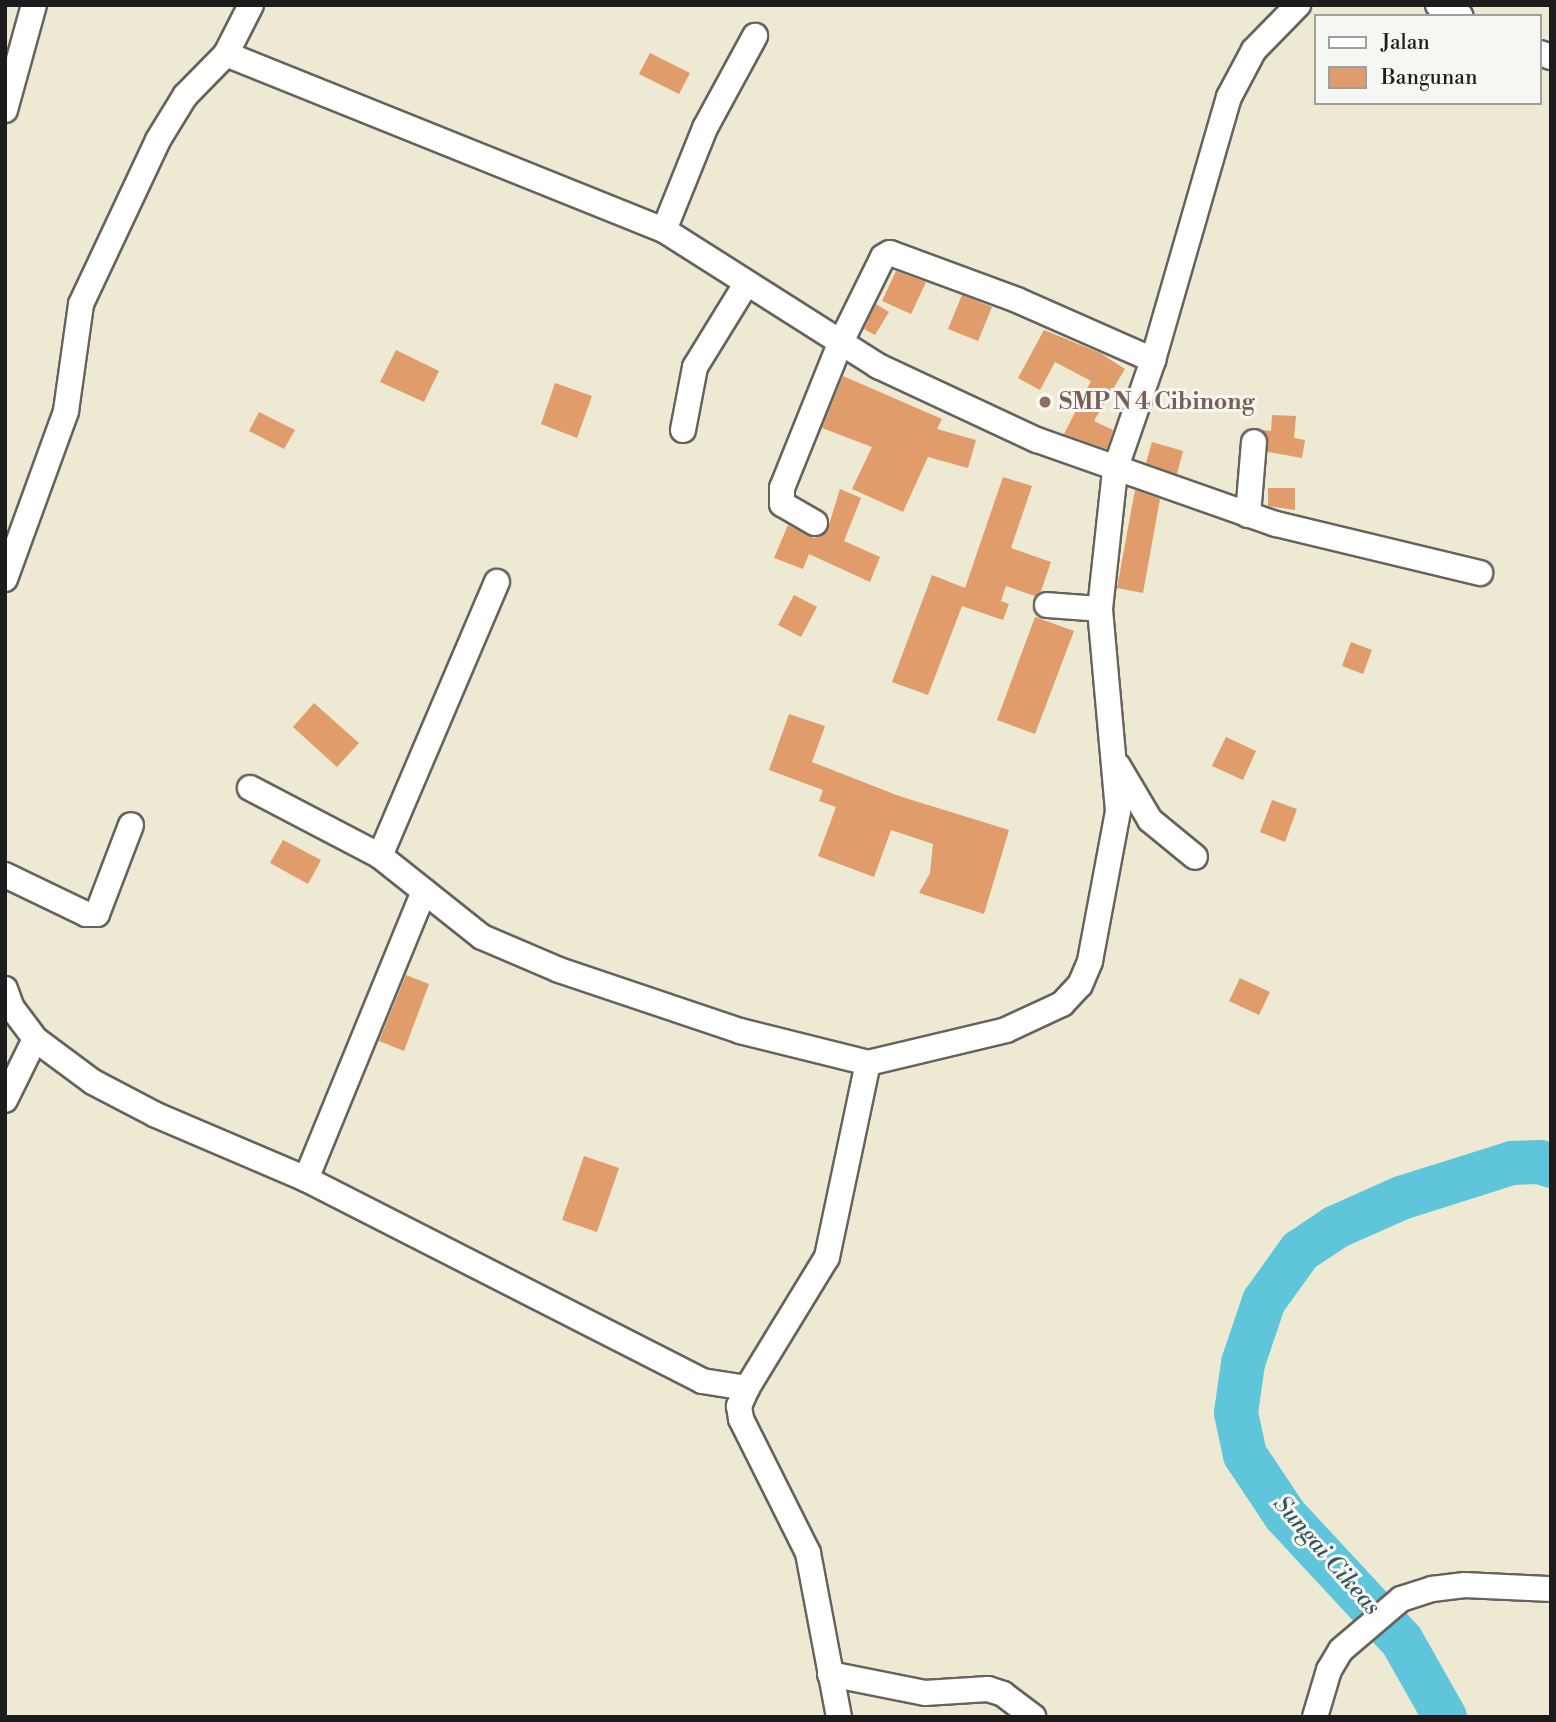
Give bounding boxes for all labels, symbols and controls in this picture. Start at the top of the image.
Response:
legend [1314,14,1542,105]
text: Jalan [1381,30,1430,56]
text: Bangunan [1381,65,1477,91]
place label: SMP N 4 Cibinong [1059,388,1254,416]
marker: SMP N 4 Cibinong [1037,394,1053,410]
water label: Sungai Cikeas [1266,1491,1386,1621]

